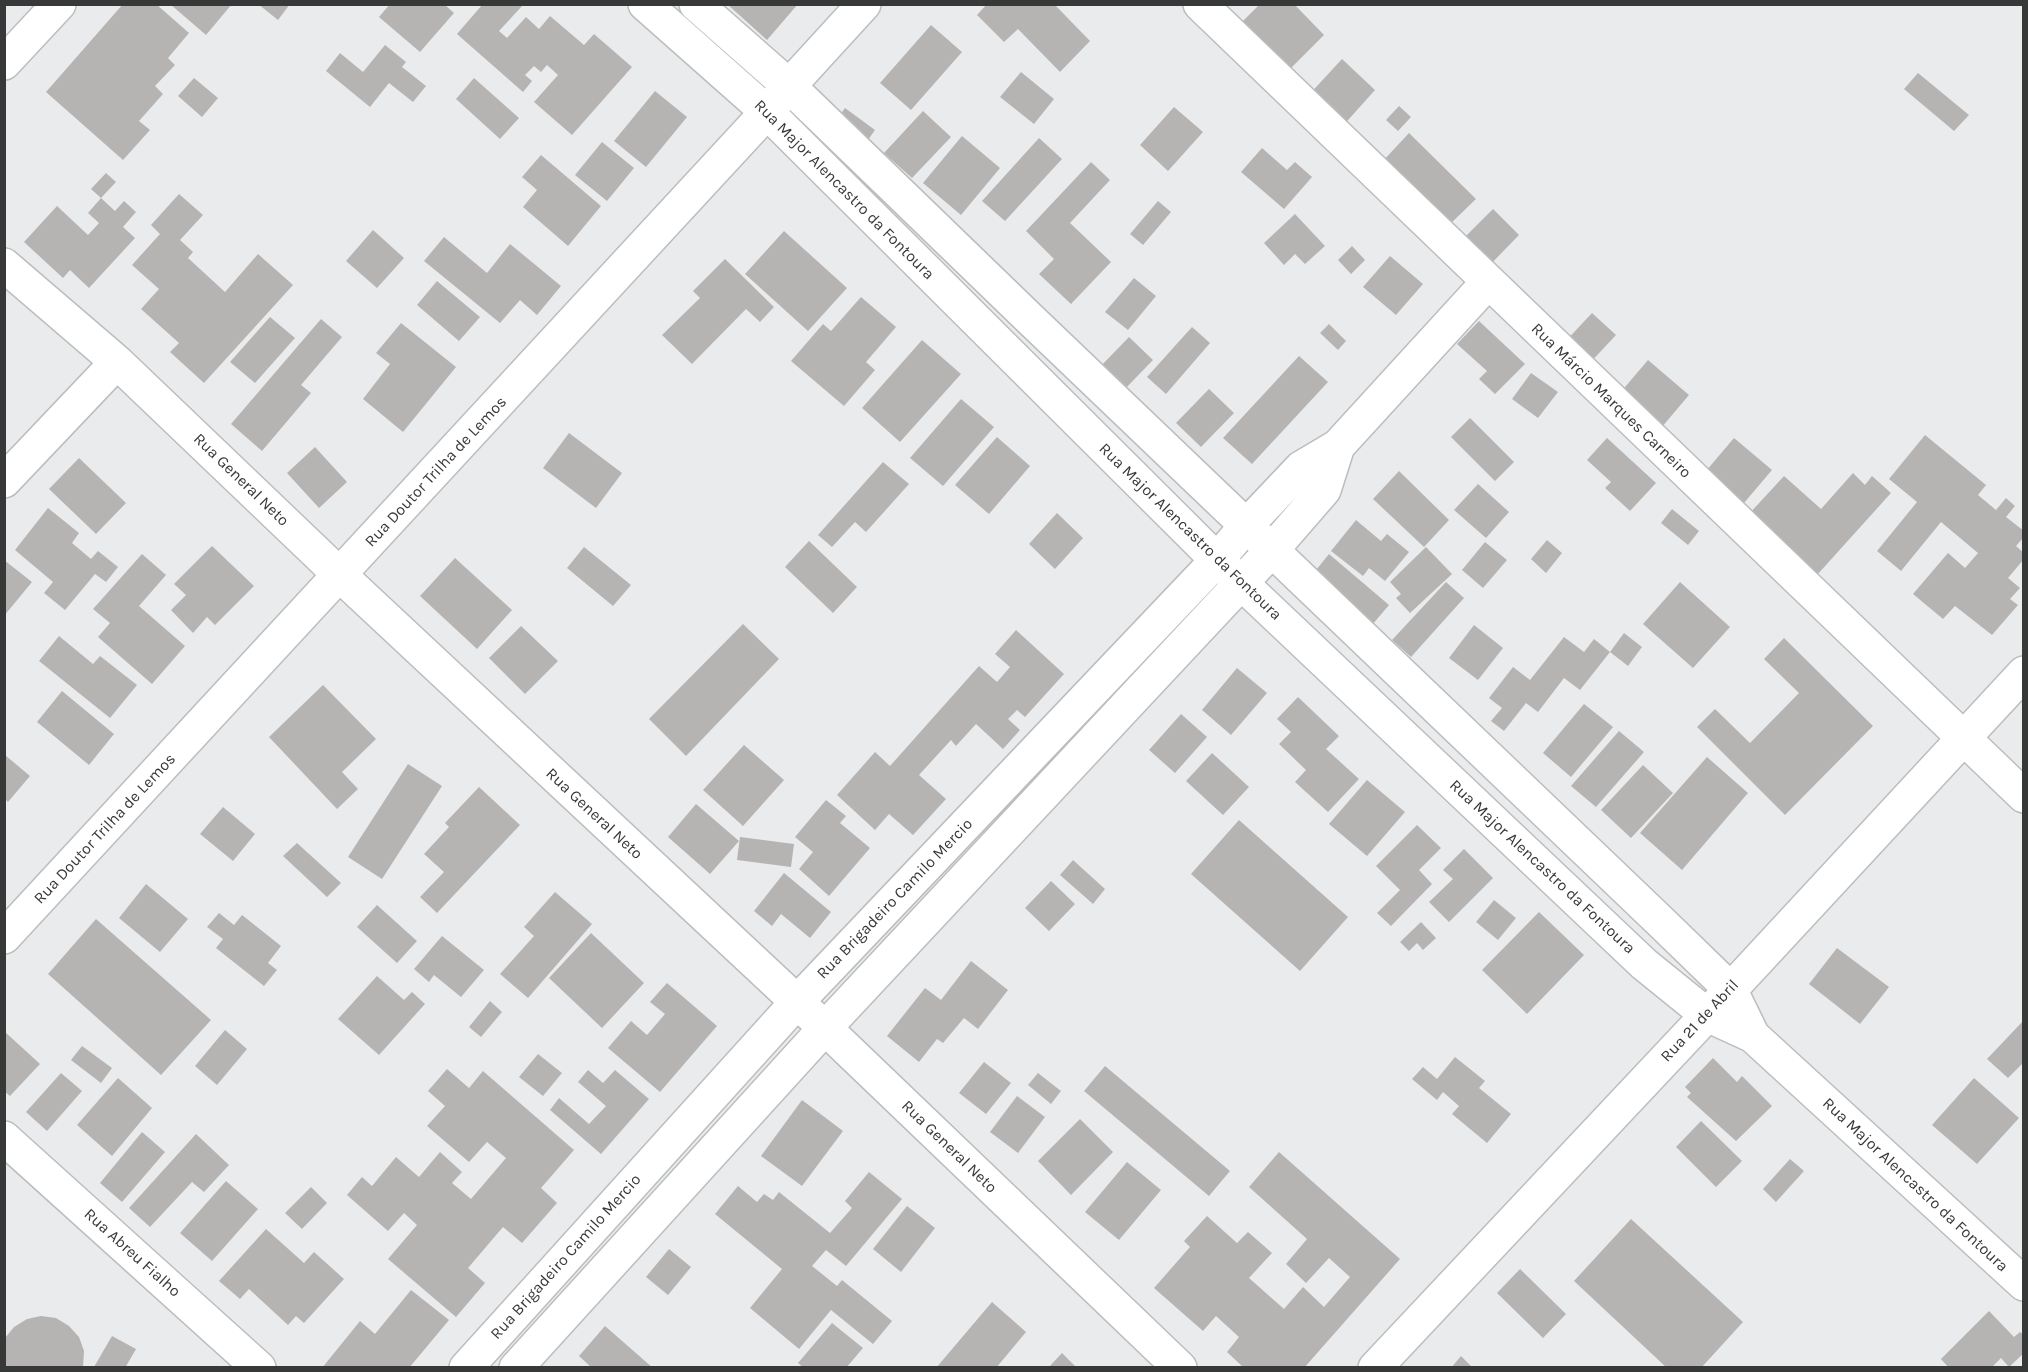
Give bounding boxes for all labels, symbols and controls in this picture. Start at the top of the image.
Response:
street label: Rua Major Alencastro da Fontoura [750,96,938,284]
street label: Rua Márcio Marques Carneiro [1527,319,1695,483]
street label: Rua Doutor Trilha de Lemos [361,393,511,551]
street label: Rua General Neto [189,430,293,530]
street label: Rua Major Alencastro da Fontoura [1095,439,1285,625]
street label: Rua Doutor Trilha de Lemos [30,750,180,908]
street label: Rua General Neto [542,764,646,864]
street label: Rua Major Alencastro da Fontoura [1445,776,1639,958]
street label: Rua Brigadeiro Camilo Mercio [813,815,977,983]
street label: Rua 21 de Abril [1657,976,1743,1066]
street label: Rua Major Alencastro da Fontoura [1818,1094,2012,1276]
street label: Rua General Neto [897,1097,1001,1197]
street label: Rua Brigadeiro Camilo Mercio [487,1170,645,1344]
street label: Rua Abreu Fialho [80,1205,184,1301]

